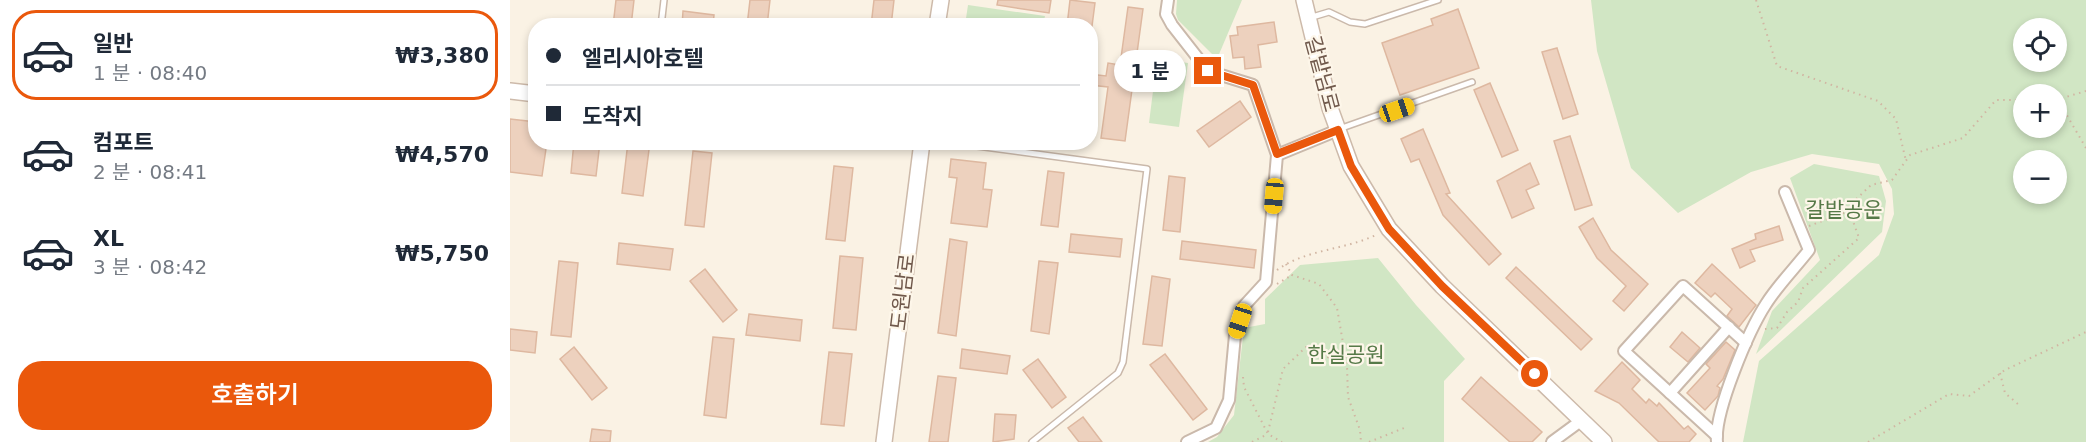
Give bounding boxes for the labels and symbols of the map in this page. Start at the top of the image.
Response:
street label: 갈밭남로 [1300,34,1344,114]
callout: 1 분 [1115,50,1187,92]
route end [1194,57,1221,84]
car [1377,96,1417,124]
car [1263,177,1285,215]
park label: 갈밭공운 [1805,198,1883,222]
street label: 도원남로 [886,252,920,332]
car [1226,301,1254,341]
park label: 한실공원 [1307,343,1385,367]
route start [1521,360,1548,387]

